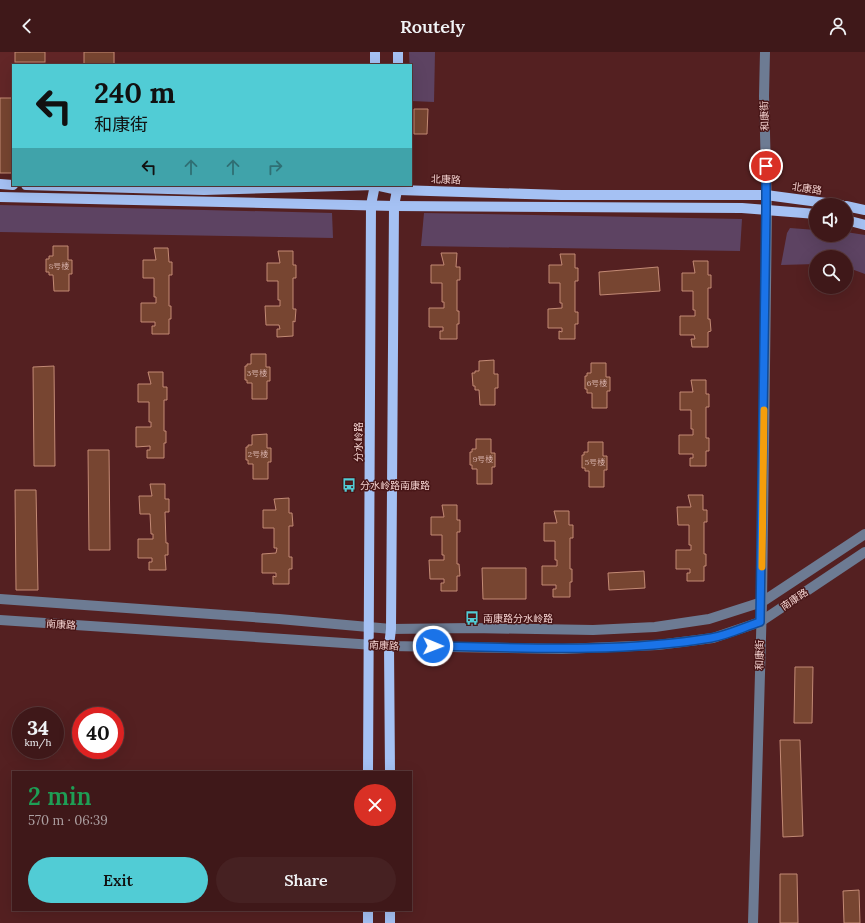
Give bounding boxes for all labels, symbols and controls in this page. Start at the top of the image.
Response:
icon: back [16,15,38,37]
text: Routely [400,15,465,38]
icon: person [827,15,849,37]
text: 240 m [94,75,175,111]
icon: left [28,80,80,132]
street label: 和康街 [757,101,772,131]
text: 和康街 [94,113,148,136]
pin [749,149,783,183]
icon: arrive [755,155,777,177]
icon: left [138,156,160,178]
icon: ahead [180,156,202,178]
icon: ahead [222,156,244,178]
icon: right [264,156,286,178]
street label: 北康路 [431,172,461,187]
street label: 北康路 [791,180,823,197]
map controls [809,198,853,294]
button: sound [809,198,853,242]
button: search [809,250,853,294]
house number: 8号楼 [49,261,69,271]
house number: 3号楼 [247,368,267,378]
house number: 6号楼 [587,378,607,388]
street label: 分水岭路 [352,422,365,462]
house number: 2号楼 [248,449,268,459]
house number: 9号楼 [473,454,493,464]
house number: 5号楼 [585,457,605,467]
bus stop icon: 分水岭路南康路 [341,477,357,493]
place label: 分水岭路南康路 [360,479,430,492]
street label: 南康路 [778,586,810,613]
bus stop icon: 南康路分水岭路 [464,610,480,626]
place label: 南康路分水岭路 [483,612,553,625]
street label: 南康路 [46,617,76,632]
position arrow [412,625,454,667]
street label: 南康路 [369,638,399,653]
street label: 和康街 [753,640,766,670]
speed limit sign: 40 [72,707,124,759]
text: 34 [27,715,49,740]
text: km/h [24,736,52,749]
text: 2 min [28,781,92,812]
button: close [354,784,396,826]
text: 570 m · 06:39 [28,812,108,829]
button: Exit [28,857,208,903]
button: Share [216,857,396,903]

